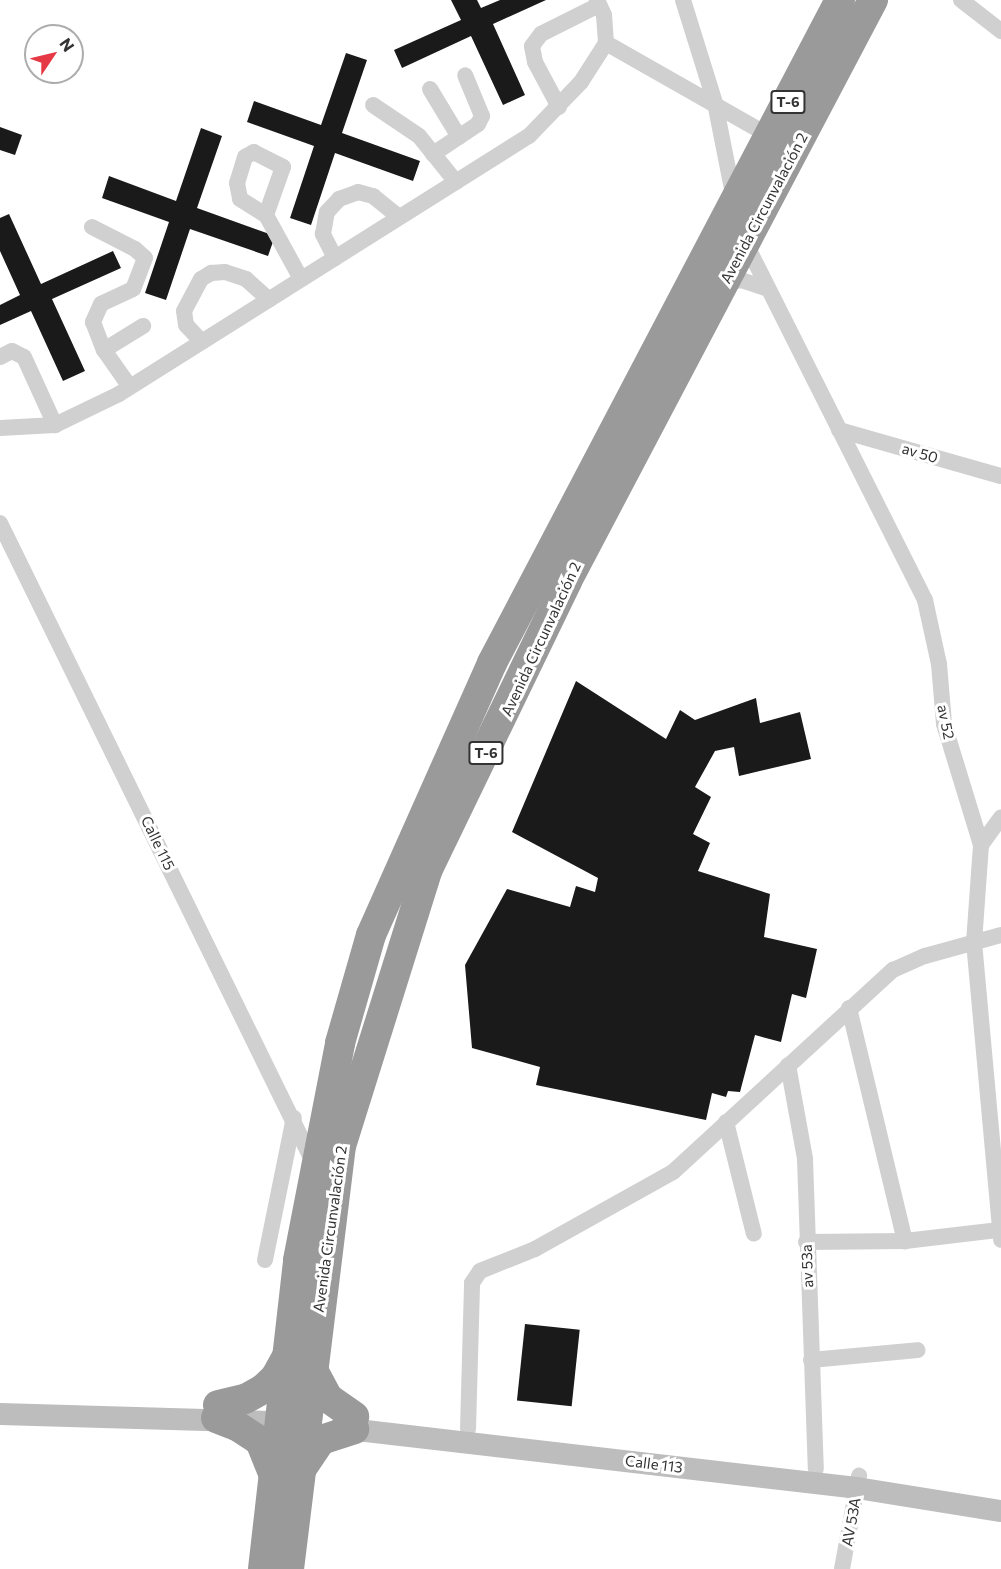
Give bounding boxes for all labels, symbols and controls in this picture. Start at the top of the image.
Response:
north arrow [24,24,84,84]
text: N [56,34,79,55]
road number: T-6 [770,91,806,113]
street label: Avenida Circunvalación 2 [717,130,811,286]
street label: av 50 [900,439,940,467]
street label: Avenida Circunvalación 2 [497,559,585,719]
street label: av 52 [934,703,958,741]
road number: T-6 [468,742,504,764]
street label: Calle 115 [137,813,179,873]
street label: Avenida Circunvalación 2 [309,1145,351,1313]
street label: av 53a [797,1244,817,1288]
street label: Calle 113 [624,1452,684,1476]
street label: AV 53A [838,1496,864,1548]

